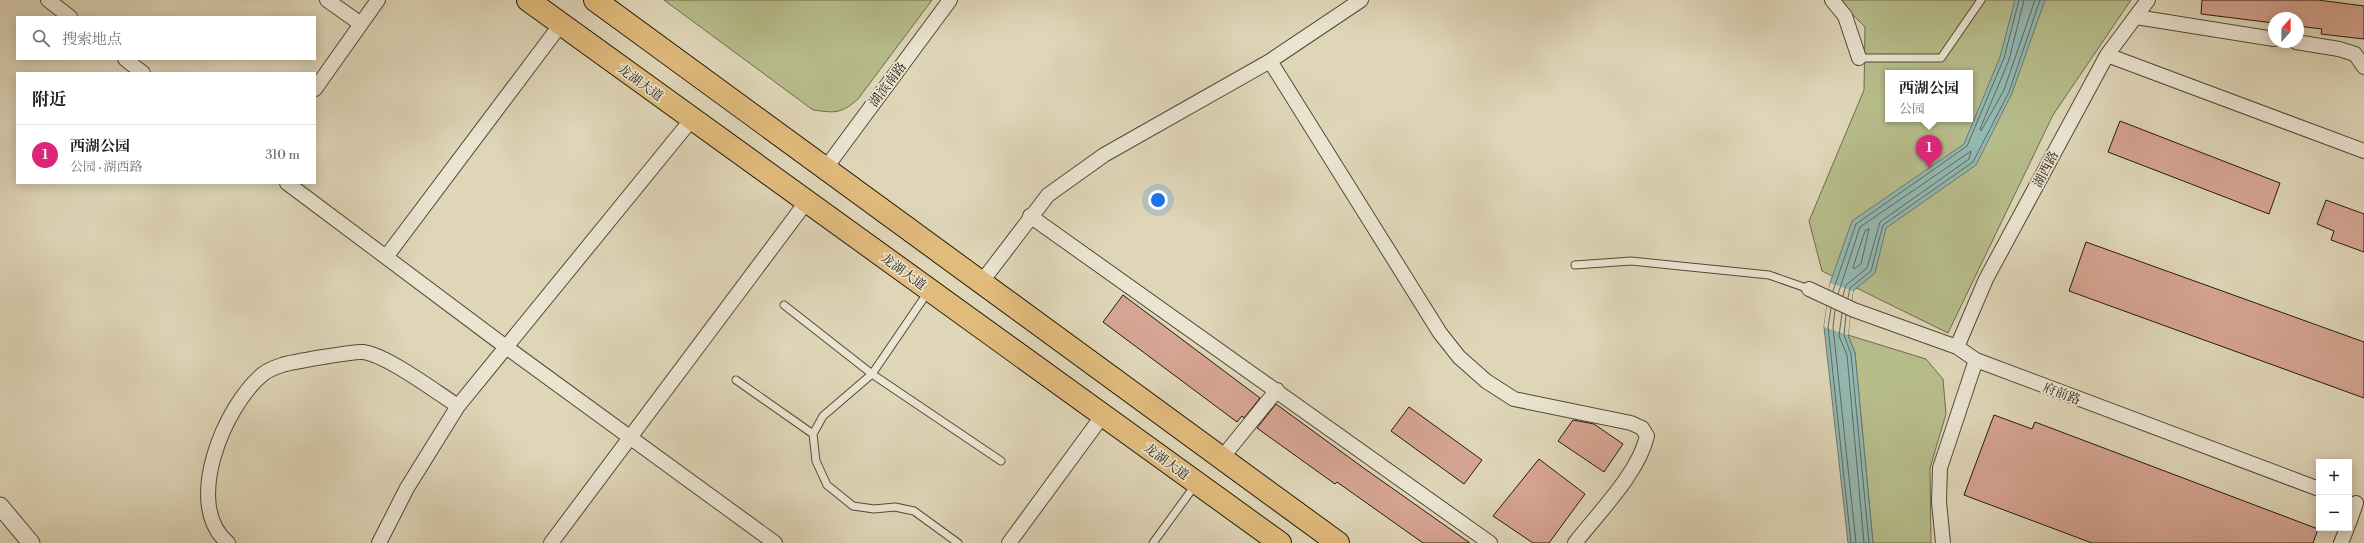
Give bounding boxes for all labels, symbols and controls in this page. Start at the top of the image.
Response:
north arrow [2268,12,2304,48]
search box [16,16,316,60]
icon: search [30,27,52,49]
text: 搜索地点 [62,30,122,49]
street label: 湖滨南路 [866,59,910,110]
street label: 龙湖大道 [615,61,666,105]
popup [1885,70,1973,122]
text: 西湖公园 [1899,79,1959,98]
text: 附近 [32,89,66,111]
text: 公园 [1899,101,1925,117]
pin: 1 [1916,135,1942,168]
text: 西湖公园 [70,137,130,156]
text: 1 [42,147,48,163]
text: 310 m [265,147,300,163]
street label: 湖西路 [2030,148,2062,190]
text: 公园 · 湖西路 [70,159,143,175]
your location [1148,190,1168,210]
street label: 龙湖大道 [878,250,929,294]
street label: 府前路 [2041,379,2083,408]
street label: 龙湖大道 [1141,440,1192,484]
map controls [2316,459,2352,531]
button: + [2316,459,2352,495]
button: − [2316,495,2352,531]

